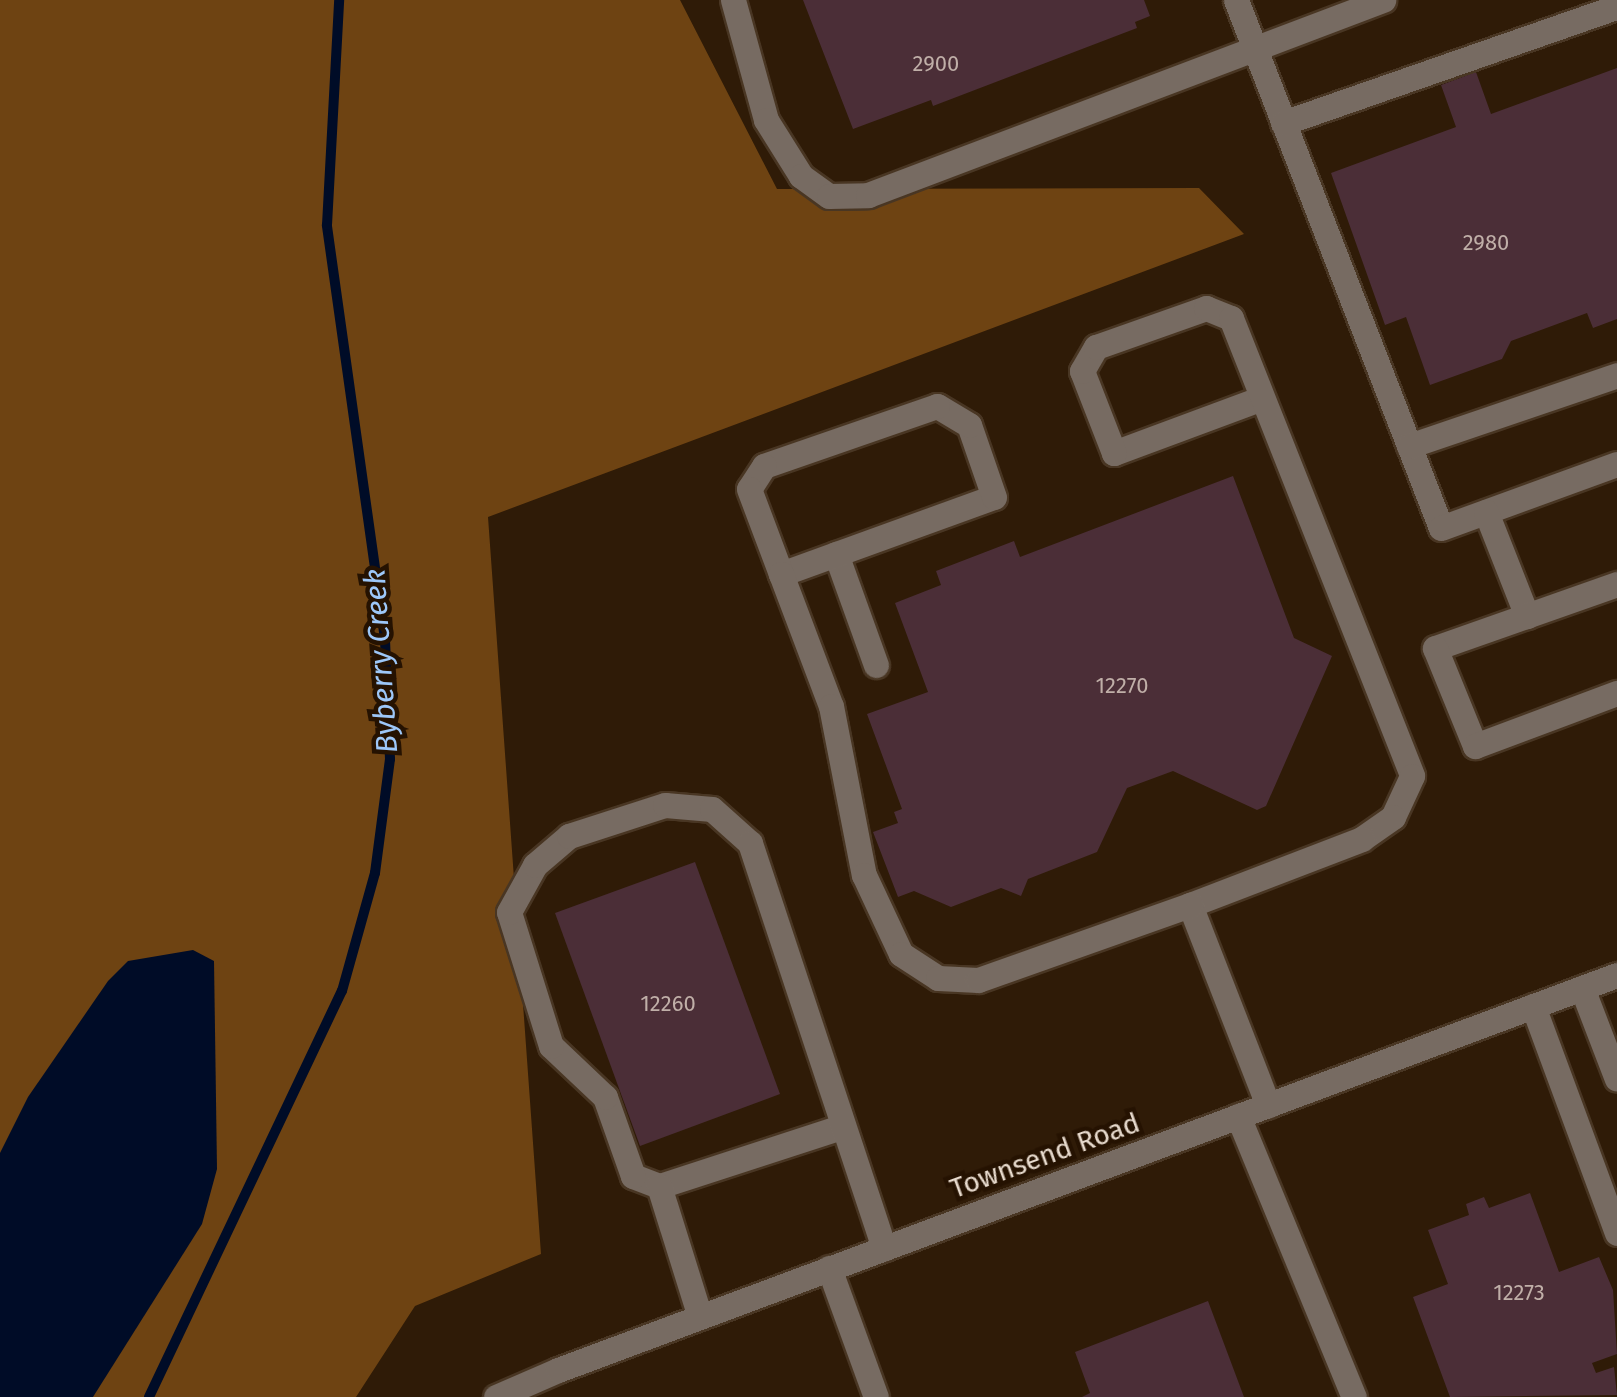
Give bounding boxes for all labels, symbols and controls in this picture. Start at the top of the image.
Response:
house number: 2900 [913,51,959,77]
house number: 2980 [1463,230,1509,256]
water label: Byberry Creek [357,568,405,754]
house number: 12270 [1096,673,1148,699]
house number: 12260 [640,991,696,1017]
street label: Townsend Road [946,1106,1144,1206]
house number: 12273 [1493,1280,1545,1306]

